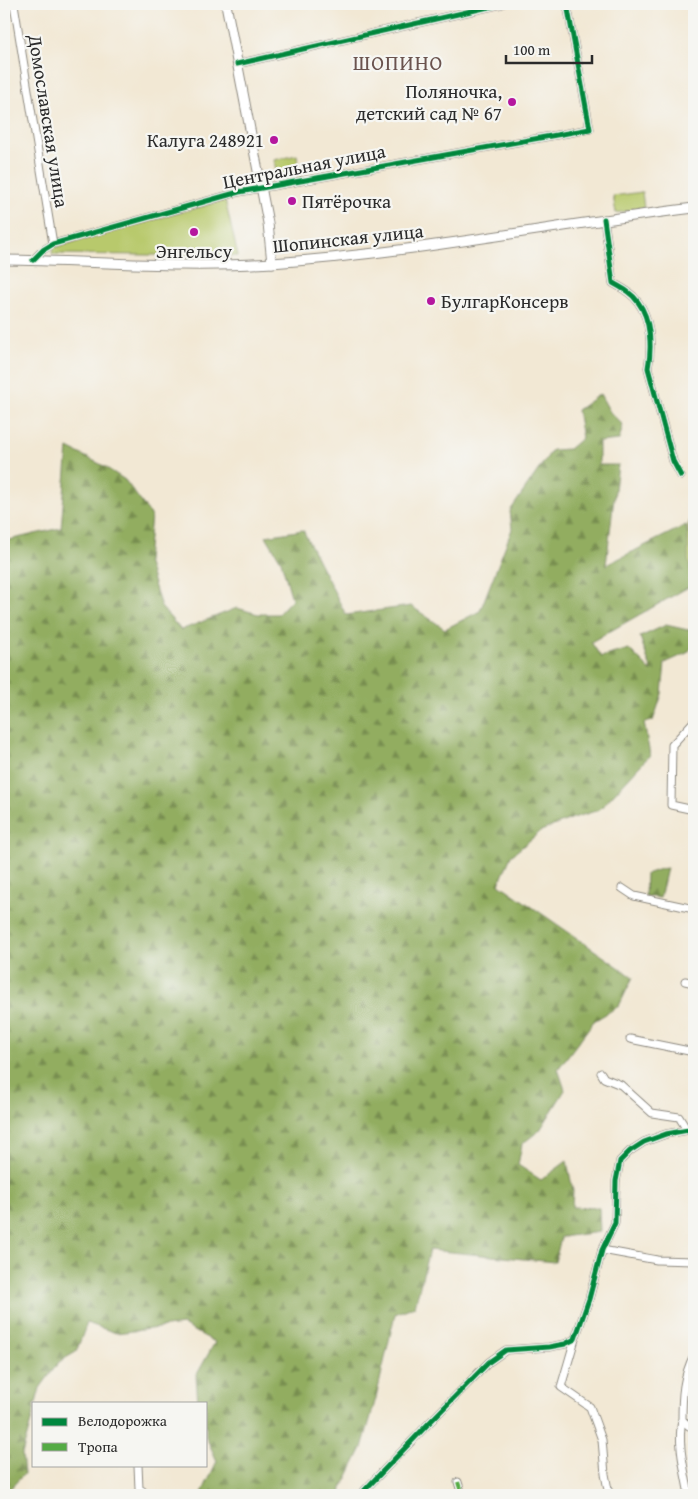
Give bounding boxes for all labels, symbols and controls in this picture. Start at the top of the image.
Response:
street label: Домославская улица [21,31,77,210]
scale bar [506,32,592,64]
text: 100 m [513,39,551,60]
district label: ШОПИНО [353,47,443,78]
place label: Поляночка, детский сад № 67 [356,77,502,127]
marker: Поляночка, детский сад № 67 [506,96,518,108]
place label: Калуга 248921 [147,126,264,154]
marker: Калуга 248921 [268,134,280,146]
street label: Центральная улица [220,136,388,196]
place label: Пятёрочка [302,187,391,215]
marker: Пятёрочка [286,195,298,207]
street label: Шопинская улица [271,216,425,260]
marker: Энгельсу [188,226,200,238]
place label: Энгельсу [156,237,232,265]
place label: БулгарКонсерв [441,287,568,315]
marker: БулгарКонсерв [425,295,437,307]
legend [32,1402,208,1466]
text: Велодорожка [78,1410,168,1431]
text: Тропа [78,1436,119,1457]

